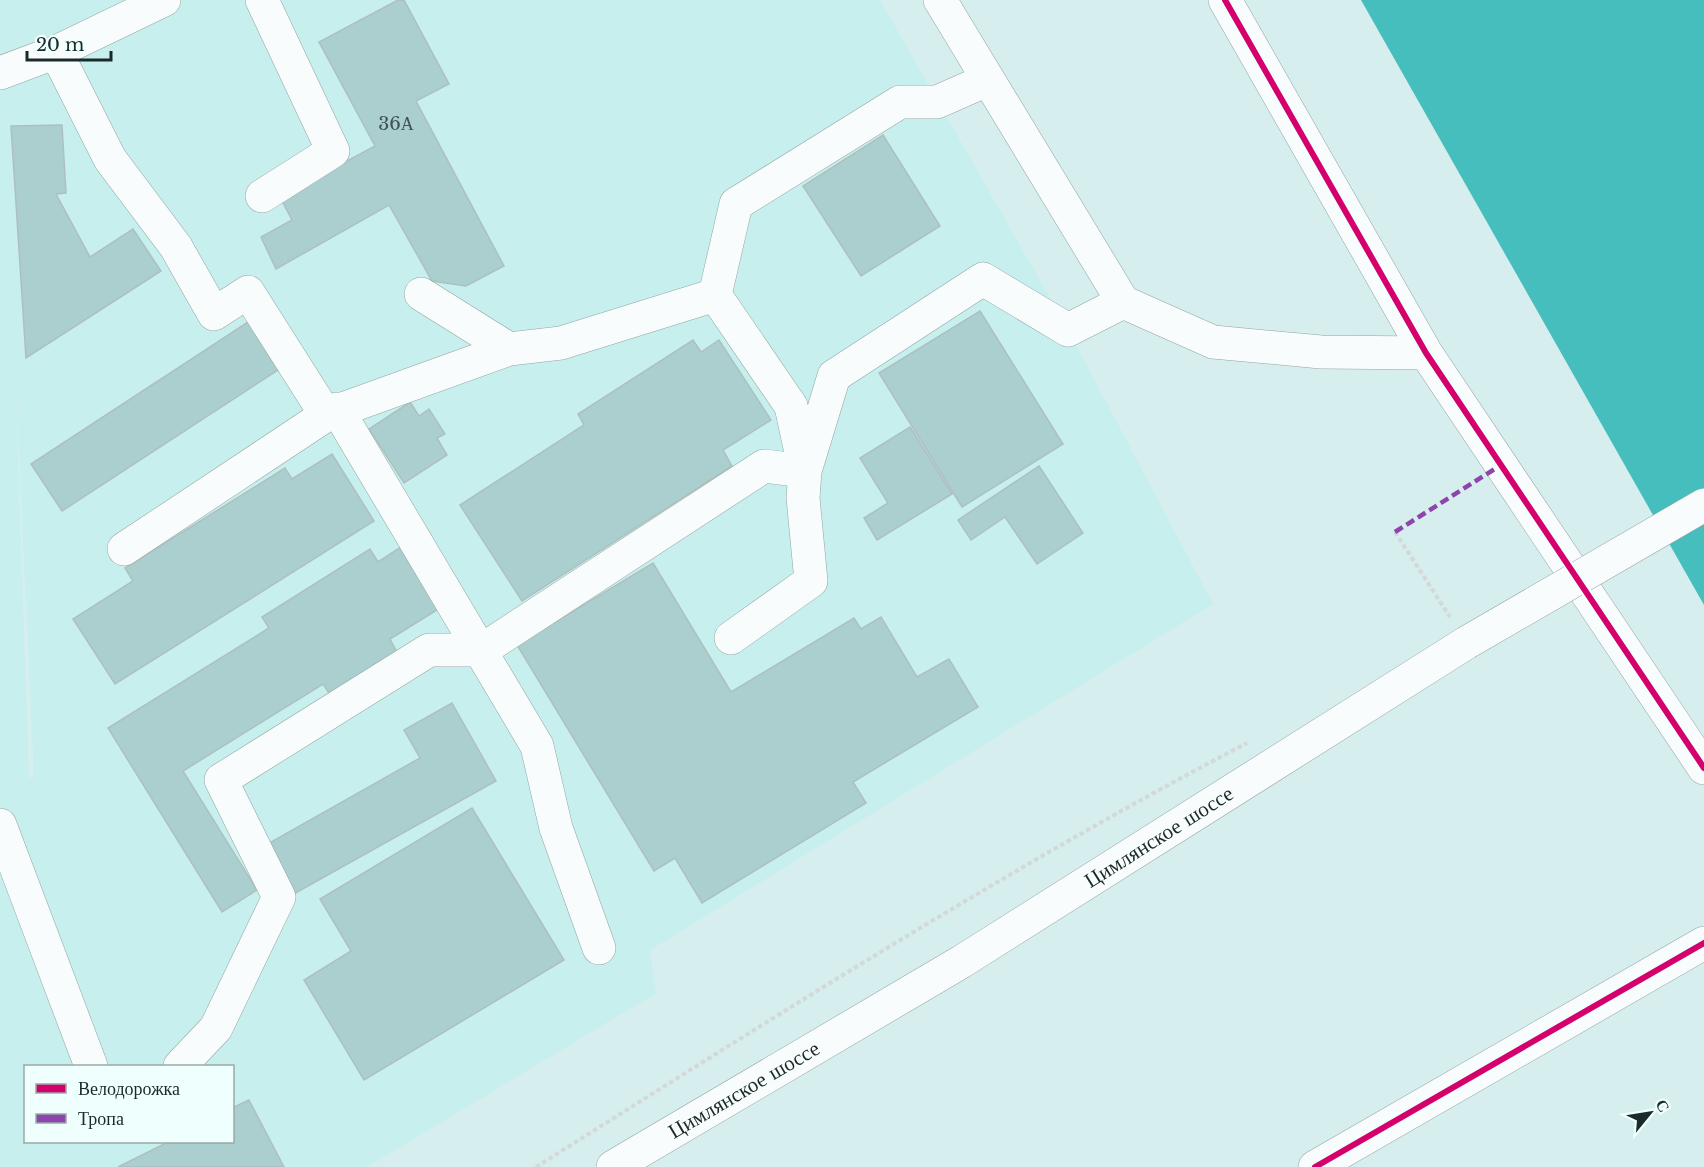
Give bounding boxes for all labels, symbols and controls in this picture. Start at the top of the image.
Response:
scale bar [27,24,111,62]
text: 20 m [36,34,84,56]
house number: 36А [378,113,414,135]
street label: Цимлянское шоссе [1080,780,1238,894]
street label: Цимлянское шоссе [664,1035,824,1144]
legend [24,1065,234,1143]
text: Велодорожка [78,1078,180,1100]
north arrow [1620,1083,1680,1143]
text: С [1651,1095,1675,1116]
text: Тропа [78,1108,124,1130]

